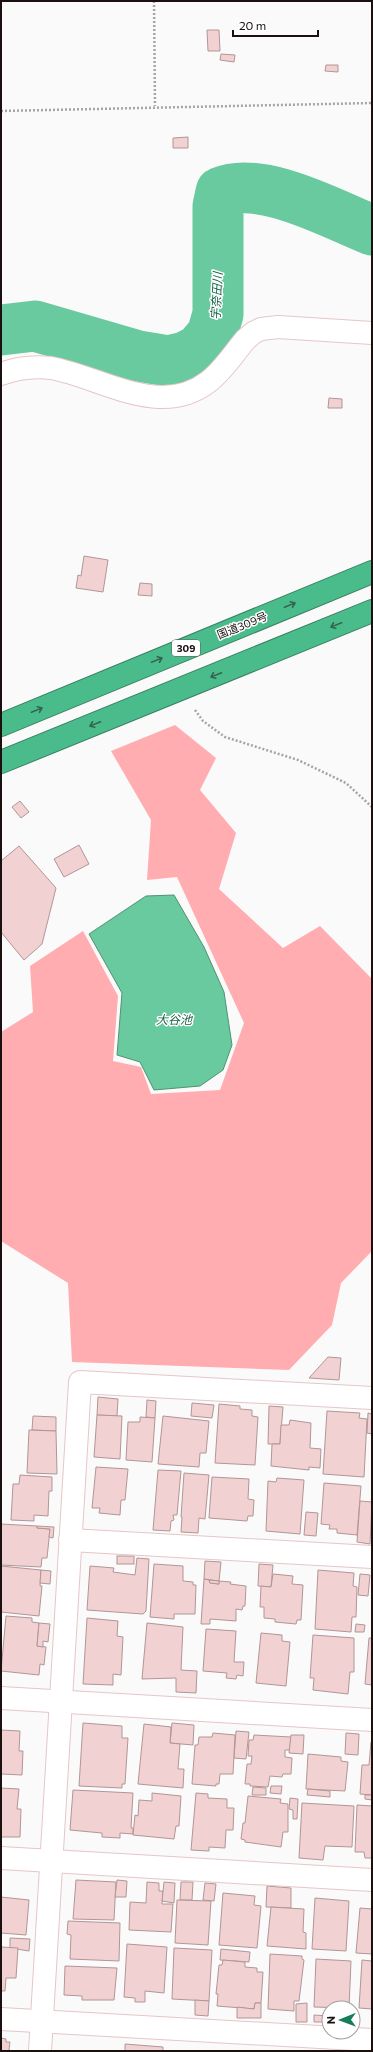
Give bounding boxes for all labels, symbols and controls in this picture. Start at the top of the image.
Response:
scale bar [233,12,318,38]
text: 20 m [239,18,266,32]
water label: 宇奈田川 [208,270,224,320]
one-way arrow [284,601,296,609]
street label: 国道309号 [215,609,269,641]
one-way arrow [330,622,342,630]
road number: 309 [172,640,200,656]
one-way arrow [151,656,163,663]
one-way arrow [210,671,222,679]
one-way arrow [31,705,43,713]
one-way arrow [90,720,102,728]
water label: 大谷池 [156,1012,193,1026]
north arrow [321,2000,361,2040]
text: N [324,2016,337,2024]

